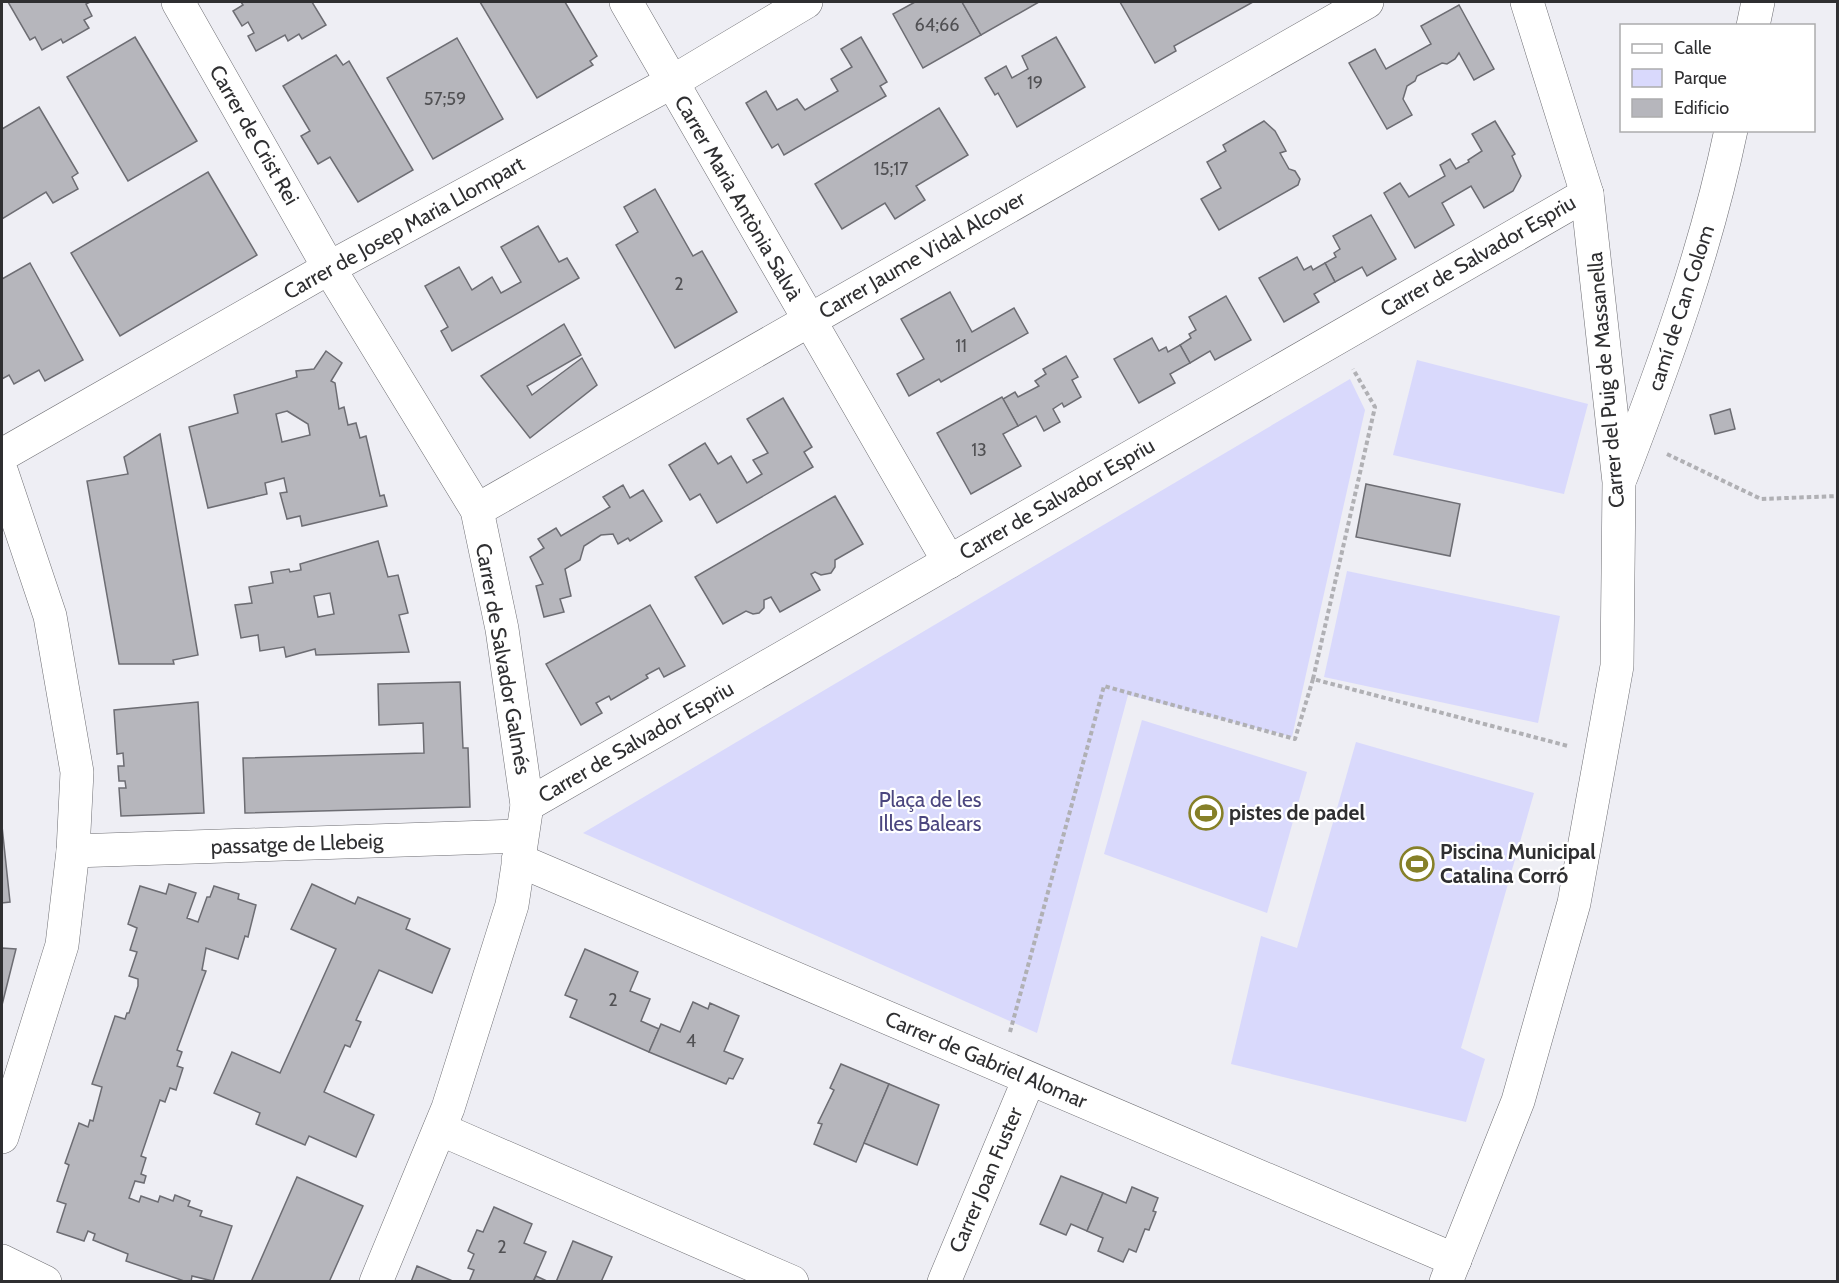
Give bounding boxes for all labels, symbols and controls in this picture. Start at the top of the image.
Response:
house number: 64;66 [915,14,959,36]
legend [1620,24,1815,132]
text: Calle [1674,37,1711,59]
street label: Carrer de Crist Rei [204,60,305,209]
text: Parque [1674,67,1727,89]
house number: 19 [1027,72,1043,94]
house number: 57;59 [424,88,466,110]
street label: Carrer Maria Antònia Salvà [669,91,807,305]
text: Edificio [1674,97,1729,119]
street label: Carrer de Josep Maria Llompart [279,151,529,304]
house number: 15;17 [874,158,908,180]
street label: Carrer Jaume Vidal Alcover [814,185,1030,324]
street label: Carrer de Salvador Espriu [1376,189,1580,322]
street label: camí de Can Colom [1642,222,1719,394]
street label: Carrer del Puig de Massanella [1582,251,1629,509]
house number: 2 [674,273,684,295]
house number: 11 [955,335,967,357]
street label: Carrer de Salvador Espriu [955,432,1159,565]
house number: 13 [971,439,987,461]
street label: Carrer de Salvador Galmés [471,541,536,777]
street label: Carrer de Salvador Espriu [534,675,738,808]
park label: Plaça de les Illes Balears [879,787,982,836]
sports icon: pistes de padel [1188,795,1224,831]
place label: pistes de padel [1229,800,1365,825]
street label: passatge de Llebeig [210,828,384,859]
place label: Piscina Municipal Catalina Corró [1440,839,1596,888]
sports icon: Piscina Municipal Catalina Corró [1399,846,1435,882]
house number: 2 [608,989,618,1011]
street label: Carrer de Gabriel Alomar [881,1006,1091,1114]
house number: 4 [686,1030,696,1052]
street label: Carrer Joan Fuster [944,1103,1028,1256]
house number: 2 [497,1236,507,1258]

